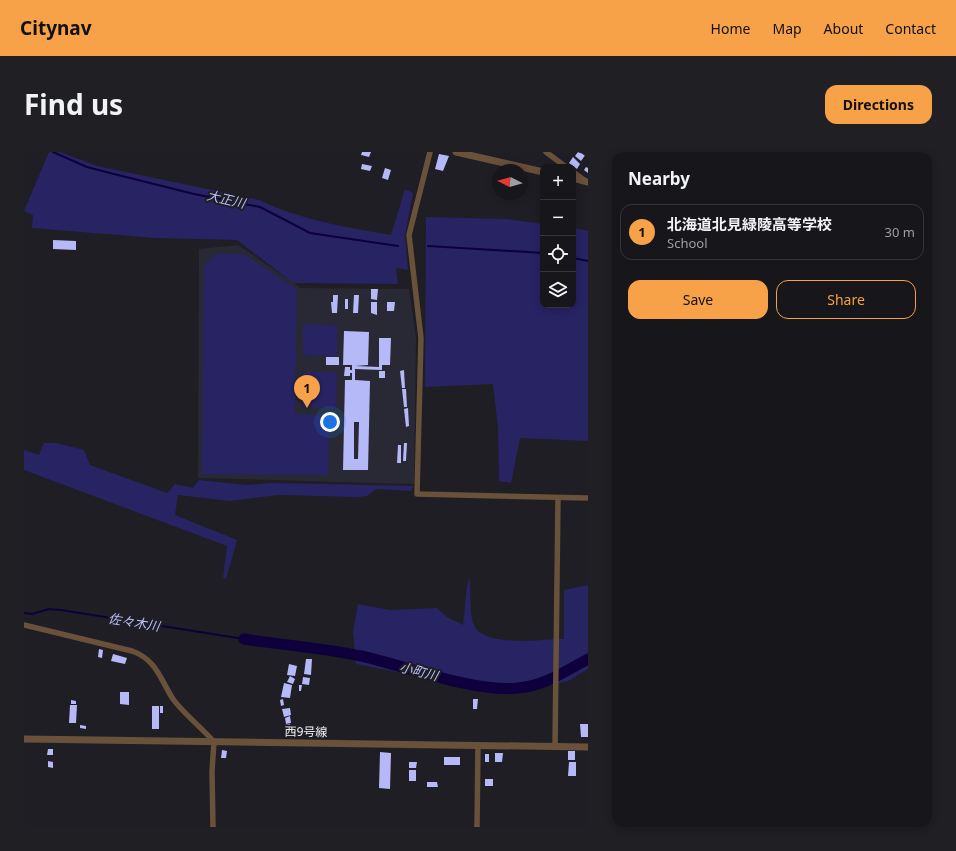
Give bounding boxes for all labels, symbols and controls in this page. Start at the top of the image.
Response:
text: Citynav [20,15,92,41]
text: Home [711,19,750,38]
text: Map [772,19,802,38]
text: About [824,19,863,38]
text: Contact [885,19,936,38]
text: Find us [24,85,123,123]
button: Directions [825,85,932,124]
north arrow [492,164,528,200]
map controls [540,164,576,308]
button: + [540,164,576,200]
text: Nearby [628,167,690,190]
water label: 大正川 [205,186,249,213]
button: − [540,200,576,236]
text: 北海道北見緑陵高等学校 [667,214,832,234]
text: 1 [638,223,646,241]
text: 30 m [885,223,915,241]
text: School [667,234,708,252]
button: locate [540,236,576,272]
button: layers [540,272,576,308]
button: Save [628,280,768,319]
button: Share [776,280,916,319]
pin: 1 [294,375,320,408]
your location [320,412,340,432]
water label: 佐々木川 [107,609,163,635]
water label: 小町川 [398,658,442,685]
street label: 西9号線 [284,723,328,740]

